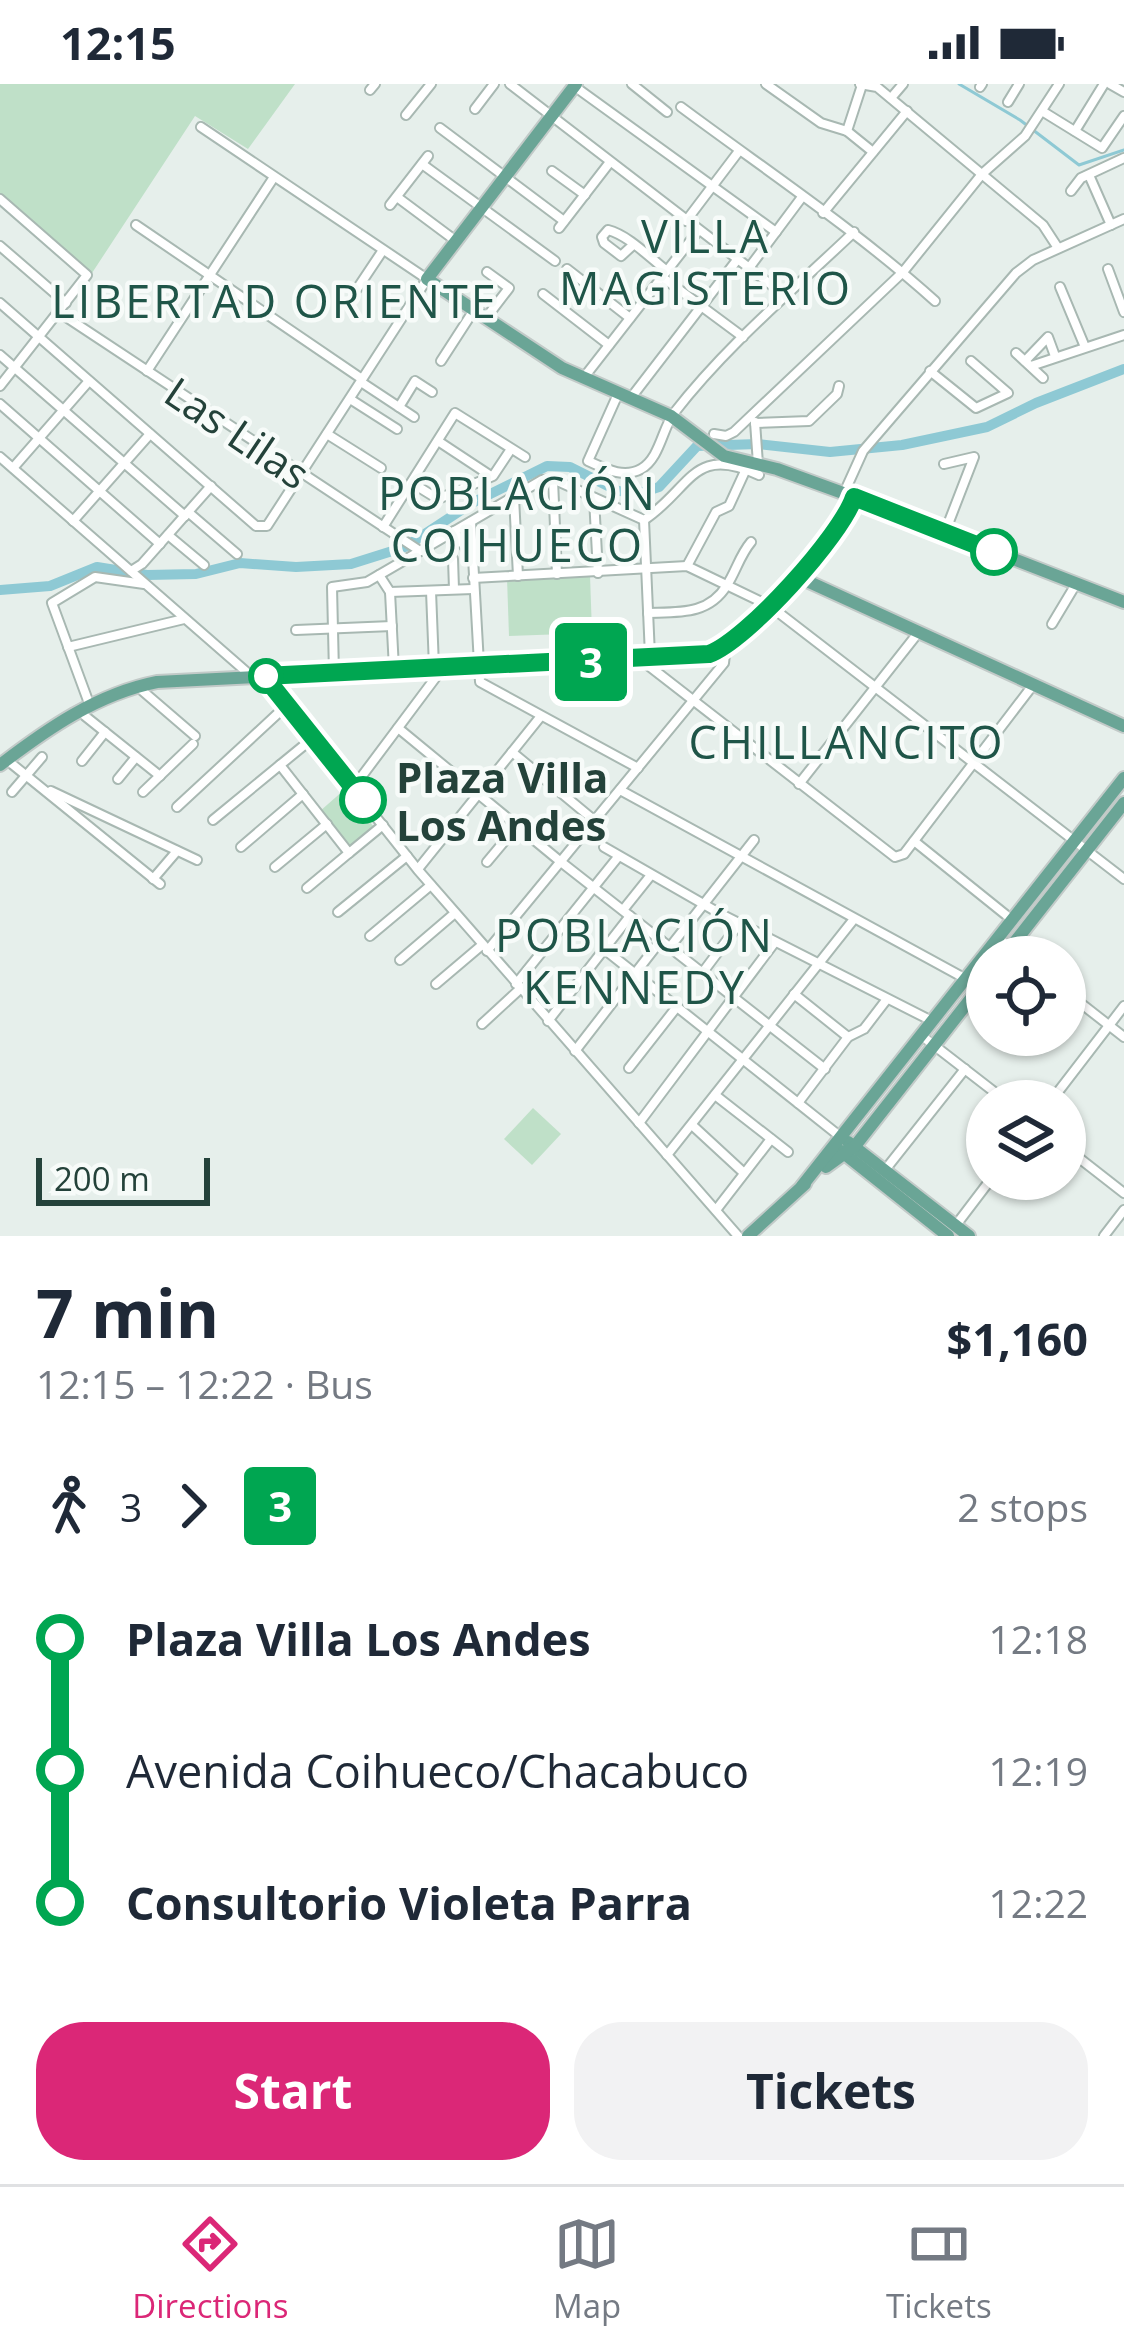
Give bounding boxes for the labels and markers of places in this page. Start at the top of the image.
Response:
unlabelled marker [972,530,1016,574]
unlabelled marker [250,660,282,692]
place label: Plaza Villa Los Andes [396,748,608,853]
marker: Plaza Villa Los Andes [341,778,385,822]

